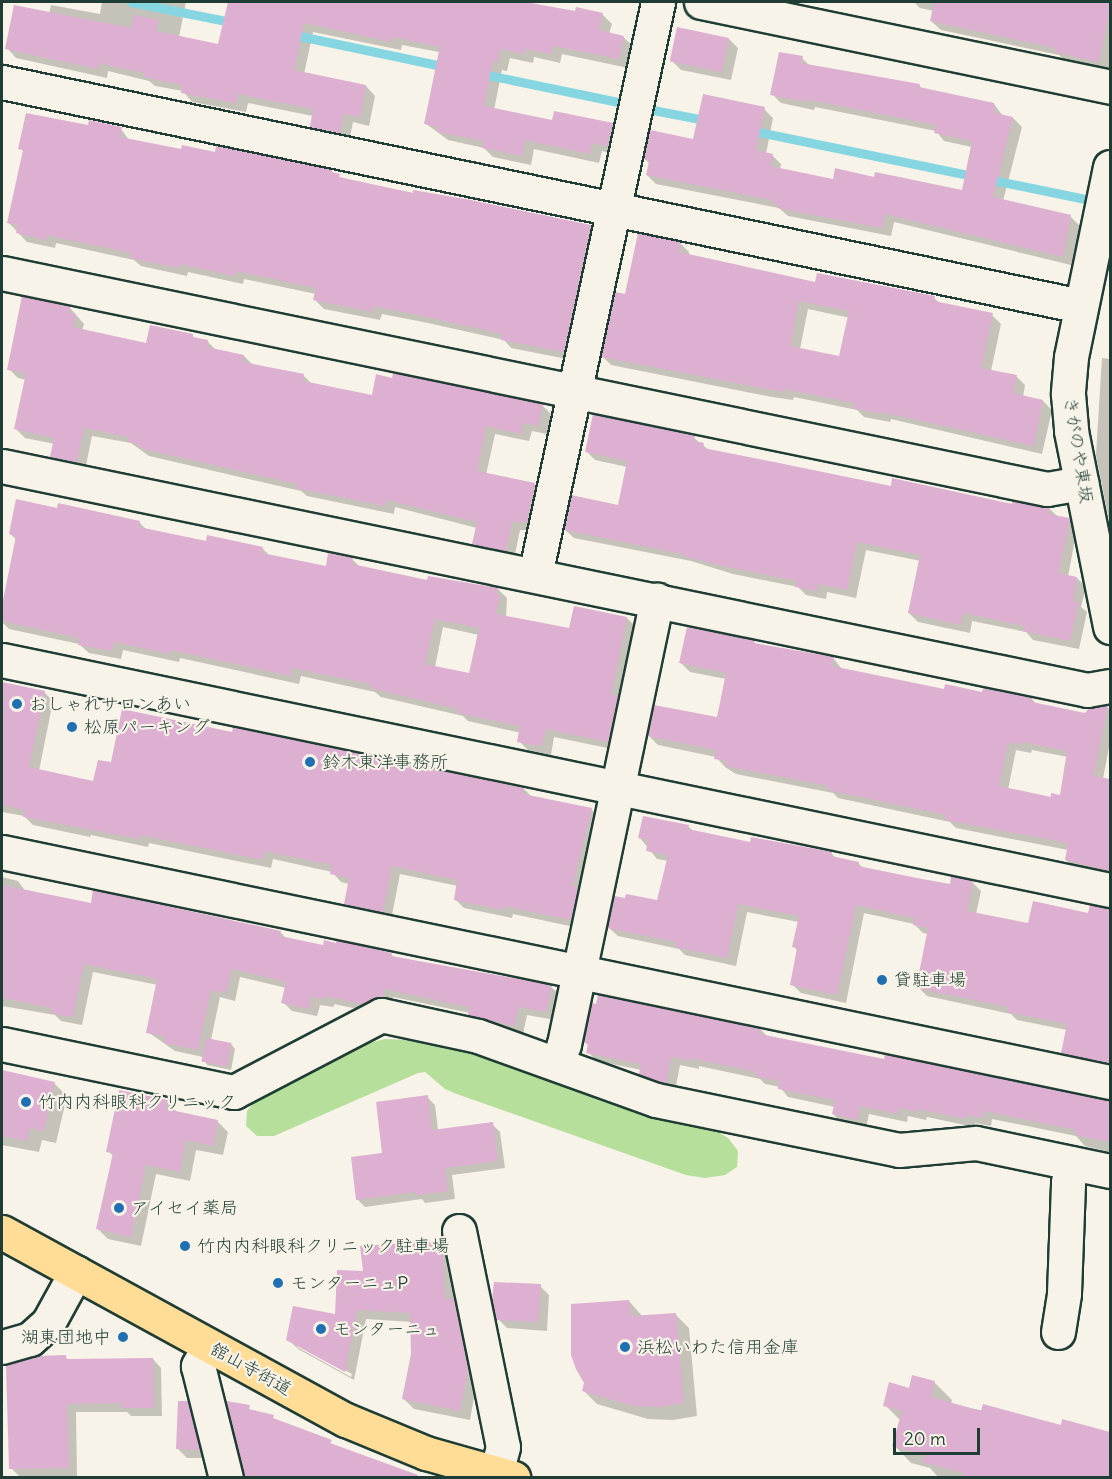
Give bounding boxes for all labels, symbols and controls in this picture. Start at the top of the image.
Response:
street label: きがのや東坂 [1059,395,1097,505]
place label: おしゃれサロンあい [29,693,191,715]
marker: おしゃれサロンあい [10,697,24,711]
place label: 松原パーキング [84,716,210,738]
marker: 松原パーキング [65,720,79,734]
place label: 鈴木東洋事務所 [322,751,448,773]
marker: 鈴木東洋事務所 [303,755,317,769]
place label: 貸駐車場 [894,969,966,991]
marker: 貸駐車場 [875,973,889,987]
place label: 竹内内科眼科クリニック [38,1091,236,1113]
marker: 竹内内科眼科クリニック [19,1095,33,1109]
place label: アイセイ薬局 [131,1197,239,1219]
marker: アイセイ薬局 [112,1201,126,1215]
place label: 竹内内科眼科クリニック駐車場 [197,1235,449,1257]
marker: 竹内内科眼科クリニック駐車場 [178,1239,192,1253]
place label: モンターニュP [290,1272,409,1294]
marker: モンターニュP [271,1276,285,1290]
place label: モンターニュ [333,1318,441,1340]
marker: モンターニュ [314,1322,328,1336]
place label: 湖東団地中 [21,1326,111,1348]
marker: 湖東団地中 [116,1330,130,1344]
place label: 浜松いわた信用金庫 [637,1336,799,1358]
street label: 舘山寺街道 [206,1338,296,1400]
marker: 浜松いわた信用金庫 [618,1340,632,1354]
scale bar [896,1416,983,1454]
text: 20 m [904,1427,946,1450]

